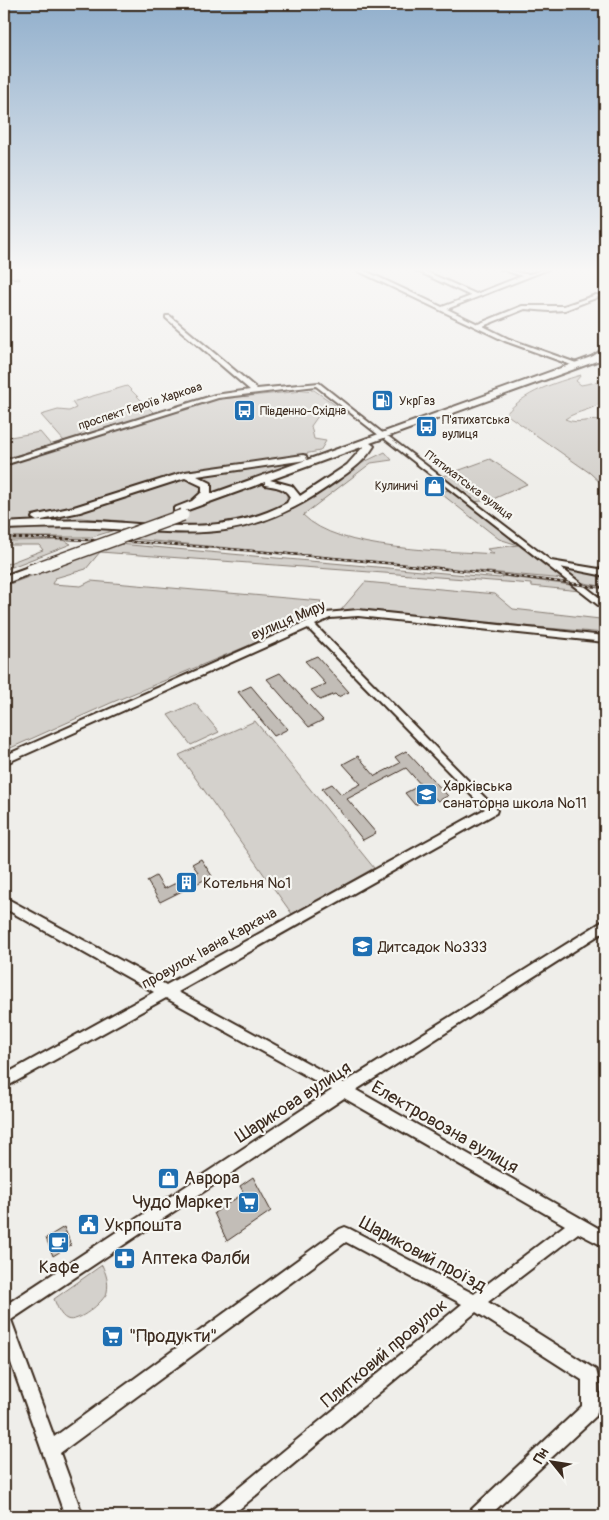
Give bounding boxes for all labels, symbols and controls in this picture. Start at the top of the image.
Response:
street label: проспект Героїв Харкова [76,379,204,434]
fuel station icon: УкрГаз [371,389,395,413]
place label: УкрГаз [399,394,435,409]
bus stop icon: Південно-Східна [232,399,256,423]
place label: Південно-Східна [260,404,347,419]
place label: П'ятихатська вулиця [442,413,510,442]
bus stop icon: П'ятихатська вулиця [414,415,438,439]
street label: П’ятихатська вулиця [422,447,516,524]
shop icon: Кулиничі [422,474,446,498]
place label: Кулиничі [375,479,418,494]
street label: вулиця Миру [248,596,329,645]
place label: Харківська санаторна школа №11 [443,777,587,813]
school or university icon: Харківська санаторна школа №11 [415,783,439,807]
building icon: Котельня №1 [175,871,199,895]
place label: Котельня №1 [203,874,291,893]
street label: провулок Івана Каркача [138,903,280,994]
school or university icon: Дитсадок №333 [350,935,374,959]
place label: Дитсадок №333 [377,938,487,957]
street label: Шарикова вулиця [231,1056,355,1148]
street label: Електровозна вулиця [367,1076,523,1179]
shop icon: Аврора [156,1166,180,1190]
place label: Аврора [184,1167,240,1190]
supermarket icon: Чудо Маркет [236,1190,260,1214]
place label: Чудо Маркет [132,1191,232,1214]
street label: Шариковий проїзд [355,1211,491,1298]
public building icon: Укрпошта [76,1213,100,1237]
place label: Укрпошта [104,1214,182,1237]
cafe icon: Кафе [47,1230,71,1254]
pharmacy icon: Аптека Фалби [113,1246,137,1270]
place label: Аптека Фалби [141,1247,250,1270]
place label: Кафе [39,1256,79,1279]
street label: Плитковий провулок [316,1294,452,1413]
supermarket icon: "Продукти" [101,1324,125,1348]
place label: "Продукти" [129,1325,217,1348]
north arrow [526,1438,576,1488]
text: Пн [530,1445,552,1467]

